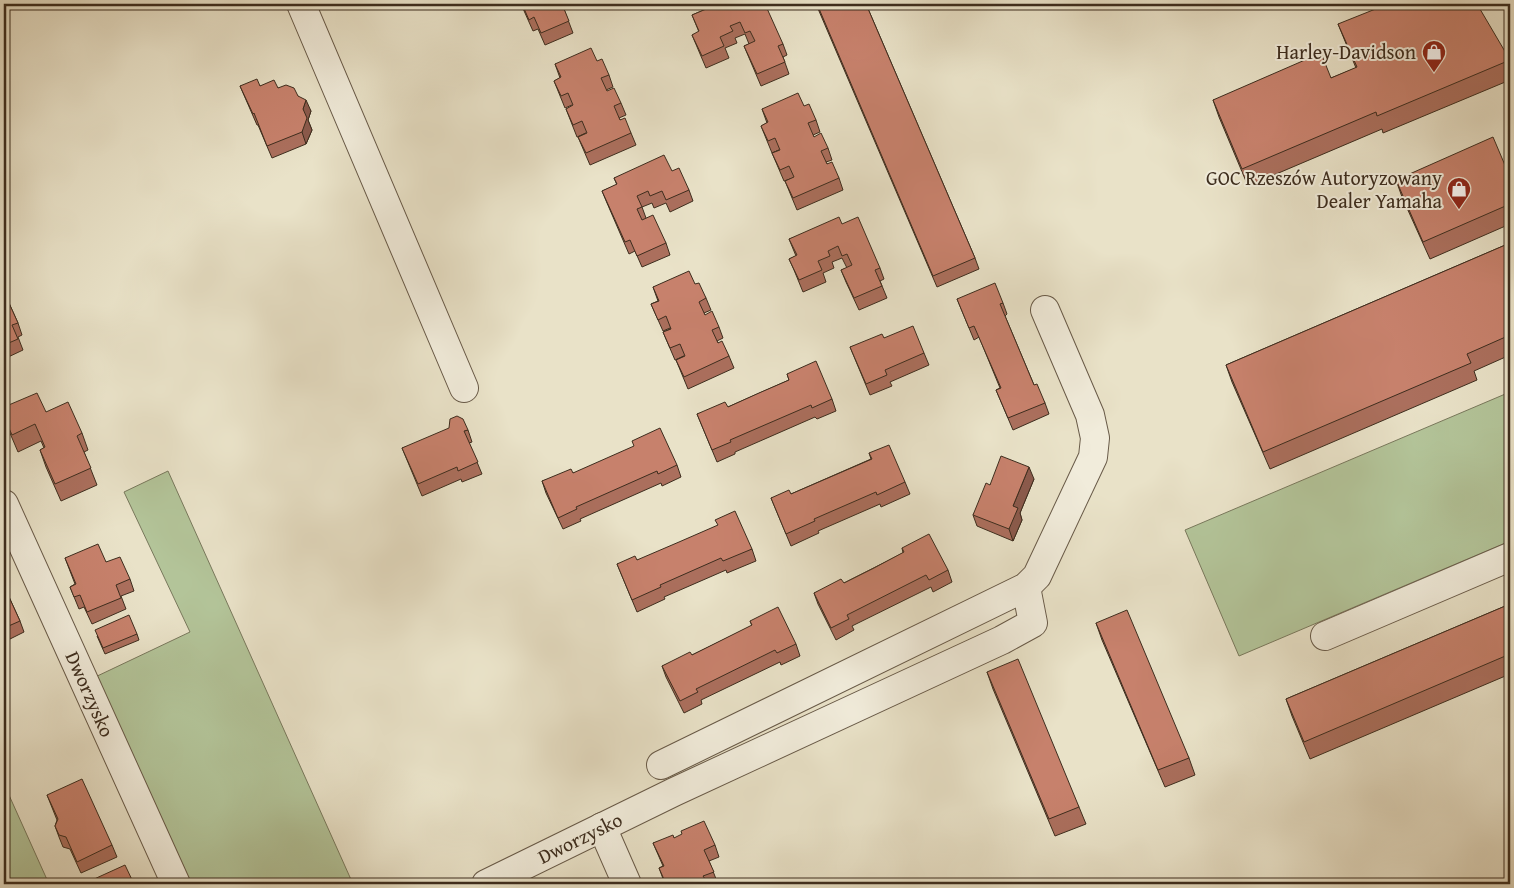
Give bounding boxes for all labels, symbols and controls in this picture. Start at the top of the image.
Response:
place label: Harley-Davidson [1276,37,1416,66]
shop icon: Harley-Davidson [1421,39,1447,73]
place label: GOC Rzeszów Autoryzowany Dealer Yamaha [1206,163,1443,215]
shop icon: GOC Rzeszów Autoryzowany Dealer Yamaha [1446,176,1472,210]
street label: Dworzysko [59,646,122,741]
street label: Dworzysko [532,805,627,871]

